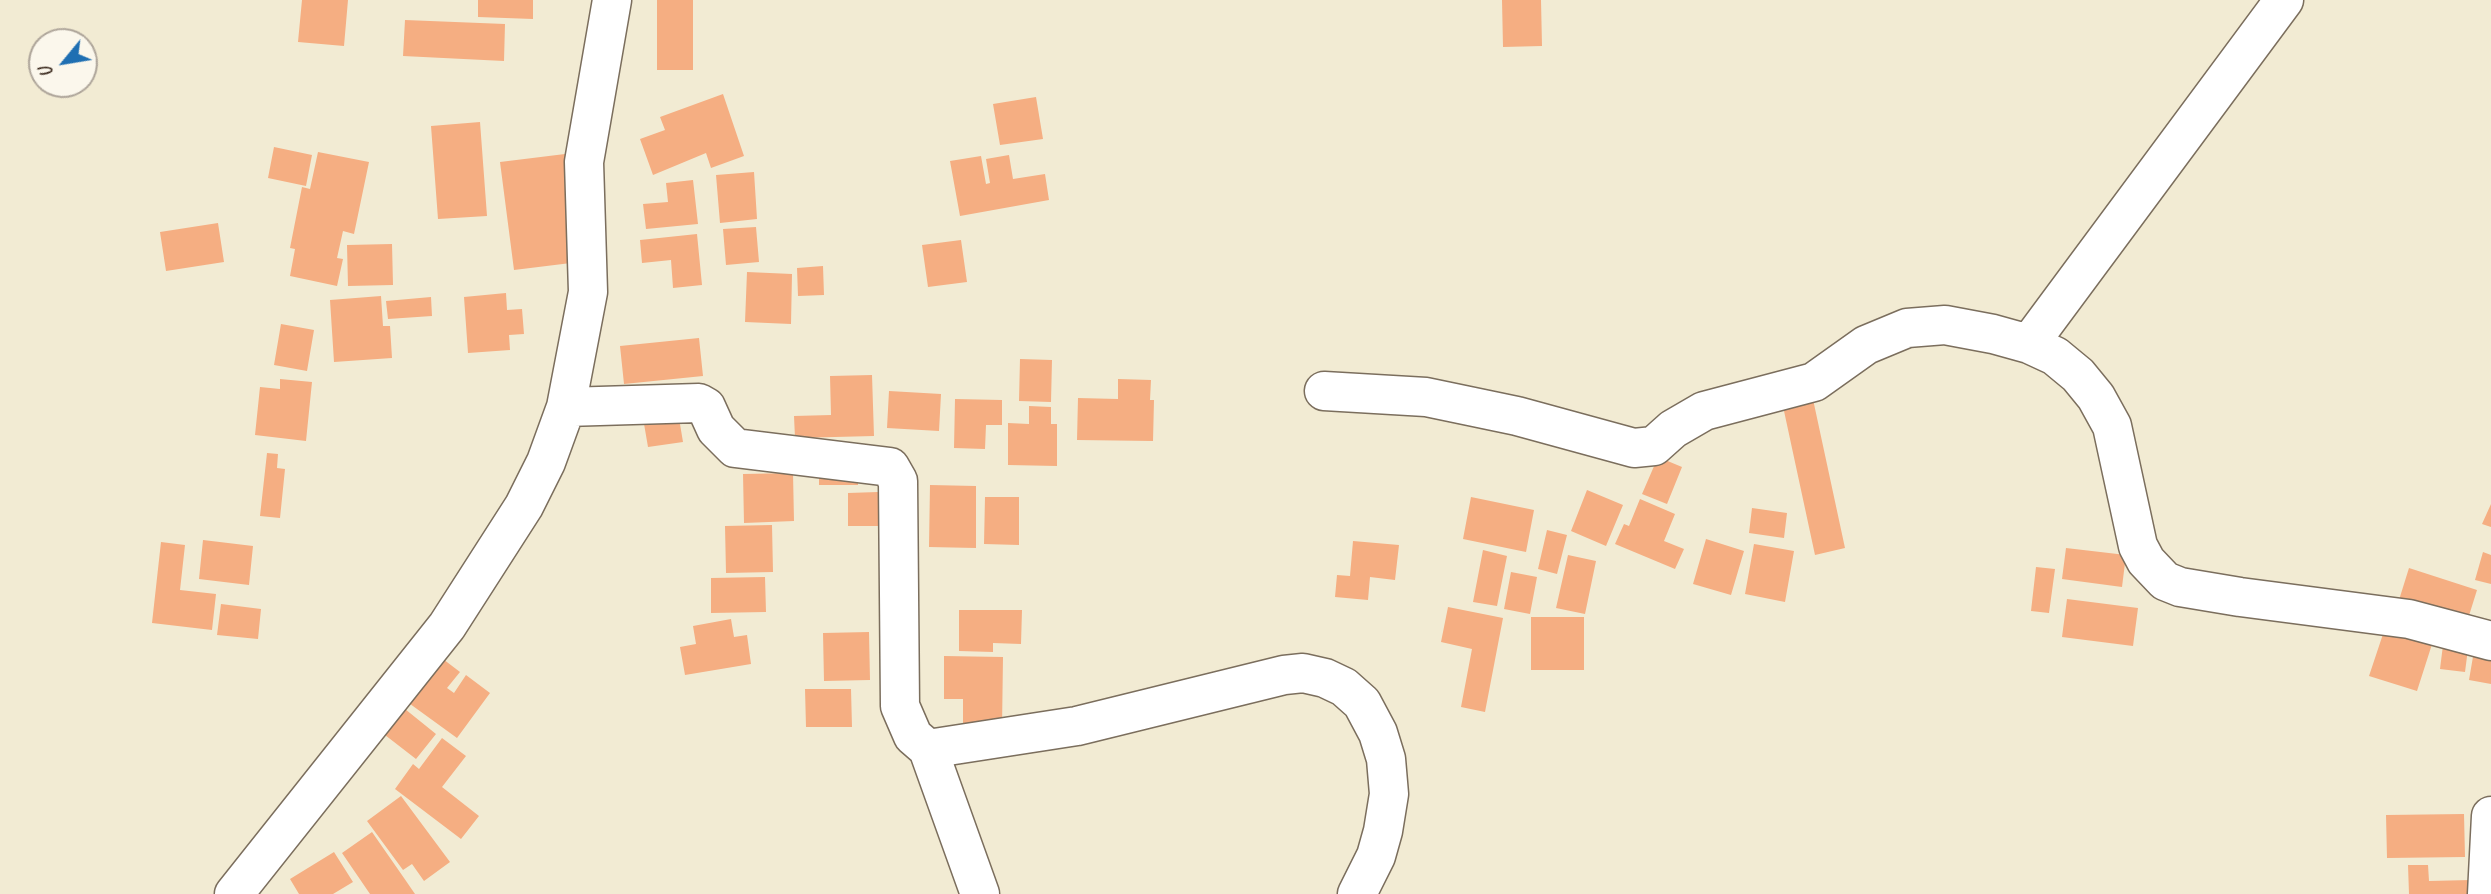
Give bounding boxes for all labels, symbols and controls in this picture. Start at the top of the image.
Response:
north arrow [28,28,98,98]
text: U [34,63,59,82]

